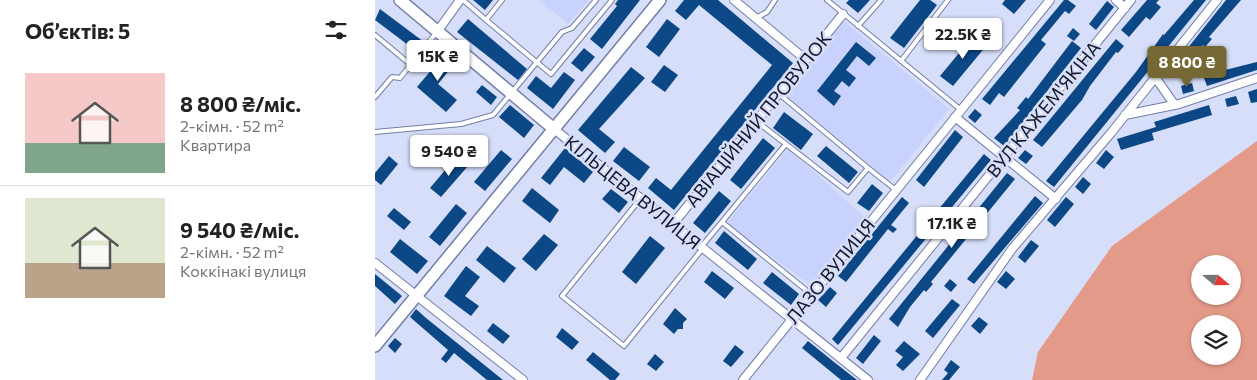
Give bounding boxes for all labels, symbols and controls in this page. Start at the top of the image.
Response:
icon: filters [322,16,350,44]
text: Об’єктів: 5 [25,18,130,43]
pin: 22.5K ₴ [917,18,1009,60]
text: 22.5K ₴ [935,24,991,43]
street label: АВІАЦІЙНИЙ ПРОВУЛОК [680,27,836,211]
street label: ВУЛ КАЖЕМ'ЯКІНА [981,37,1105,181]
pin: 15K ₴ [403,39,473,82]
text: 15K ₴ [418,46,458,65]
pin: 8 800 ₴ [1141,46,1233,88]
text: 8 800 ₴ [1158,52,1216,71]
text: 8 800 ₴/міс. [180,91,301,116]
icon: home [65,93,125,153]
text: 2-кімн. · 52 m² [180,116,284,135]
street label: КІЛЬЦЕВА ВУЛИЦЯ [561,130,705,254]
pin: 9 540 ₴ [403,134,495,177]
text: Квартира [180,135,251,154]
text: 9 540 ₴ [421,141,477,160]
pin: 17.1K ₴ [906,206,998,249]
text: 17.1K ₴ [927,213,977,232]
street label: ЛАЗО ВУЛИЦЯ [781,214,879,328]
text: 9 540 ₴/міс. [180,217,299,242]
icon: home [65,218,125,278]
text: 2-кімн. · 52 m² [180,242,284,261]
north arrow [1191,255,1241,305]
map controls [1191,255,1241,365]
text: Коккінакі вулиця [180,261,306,280]
button: layers [1191,315,1241,365]

